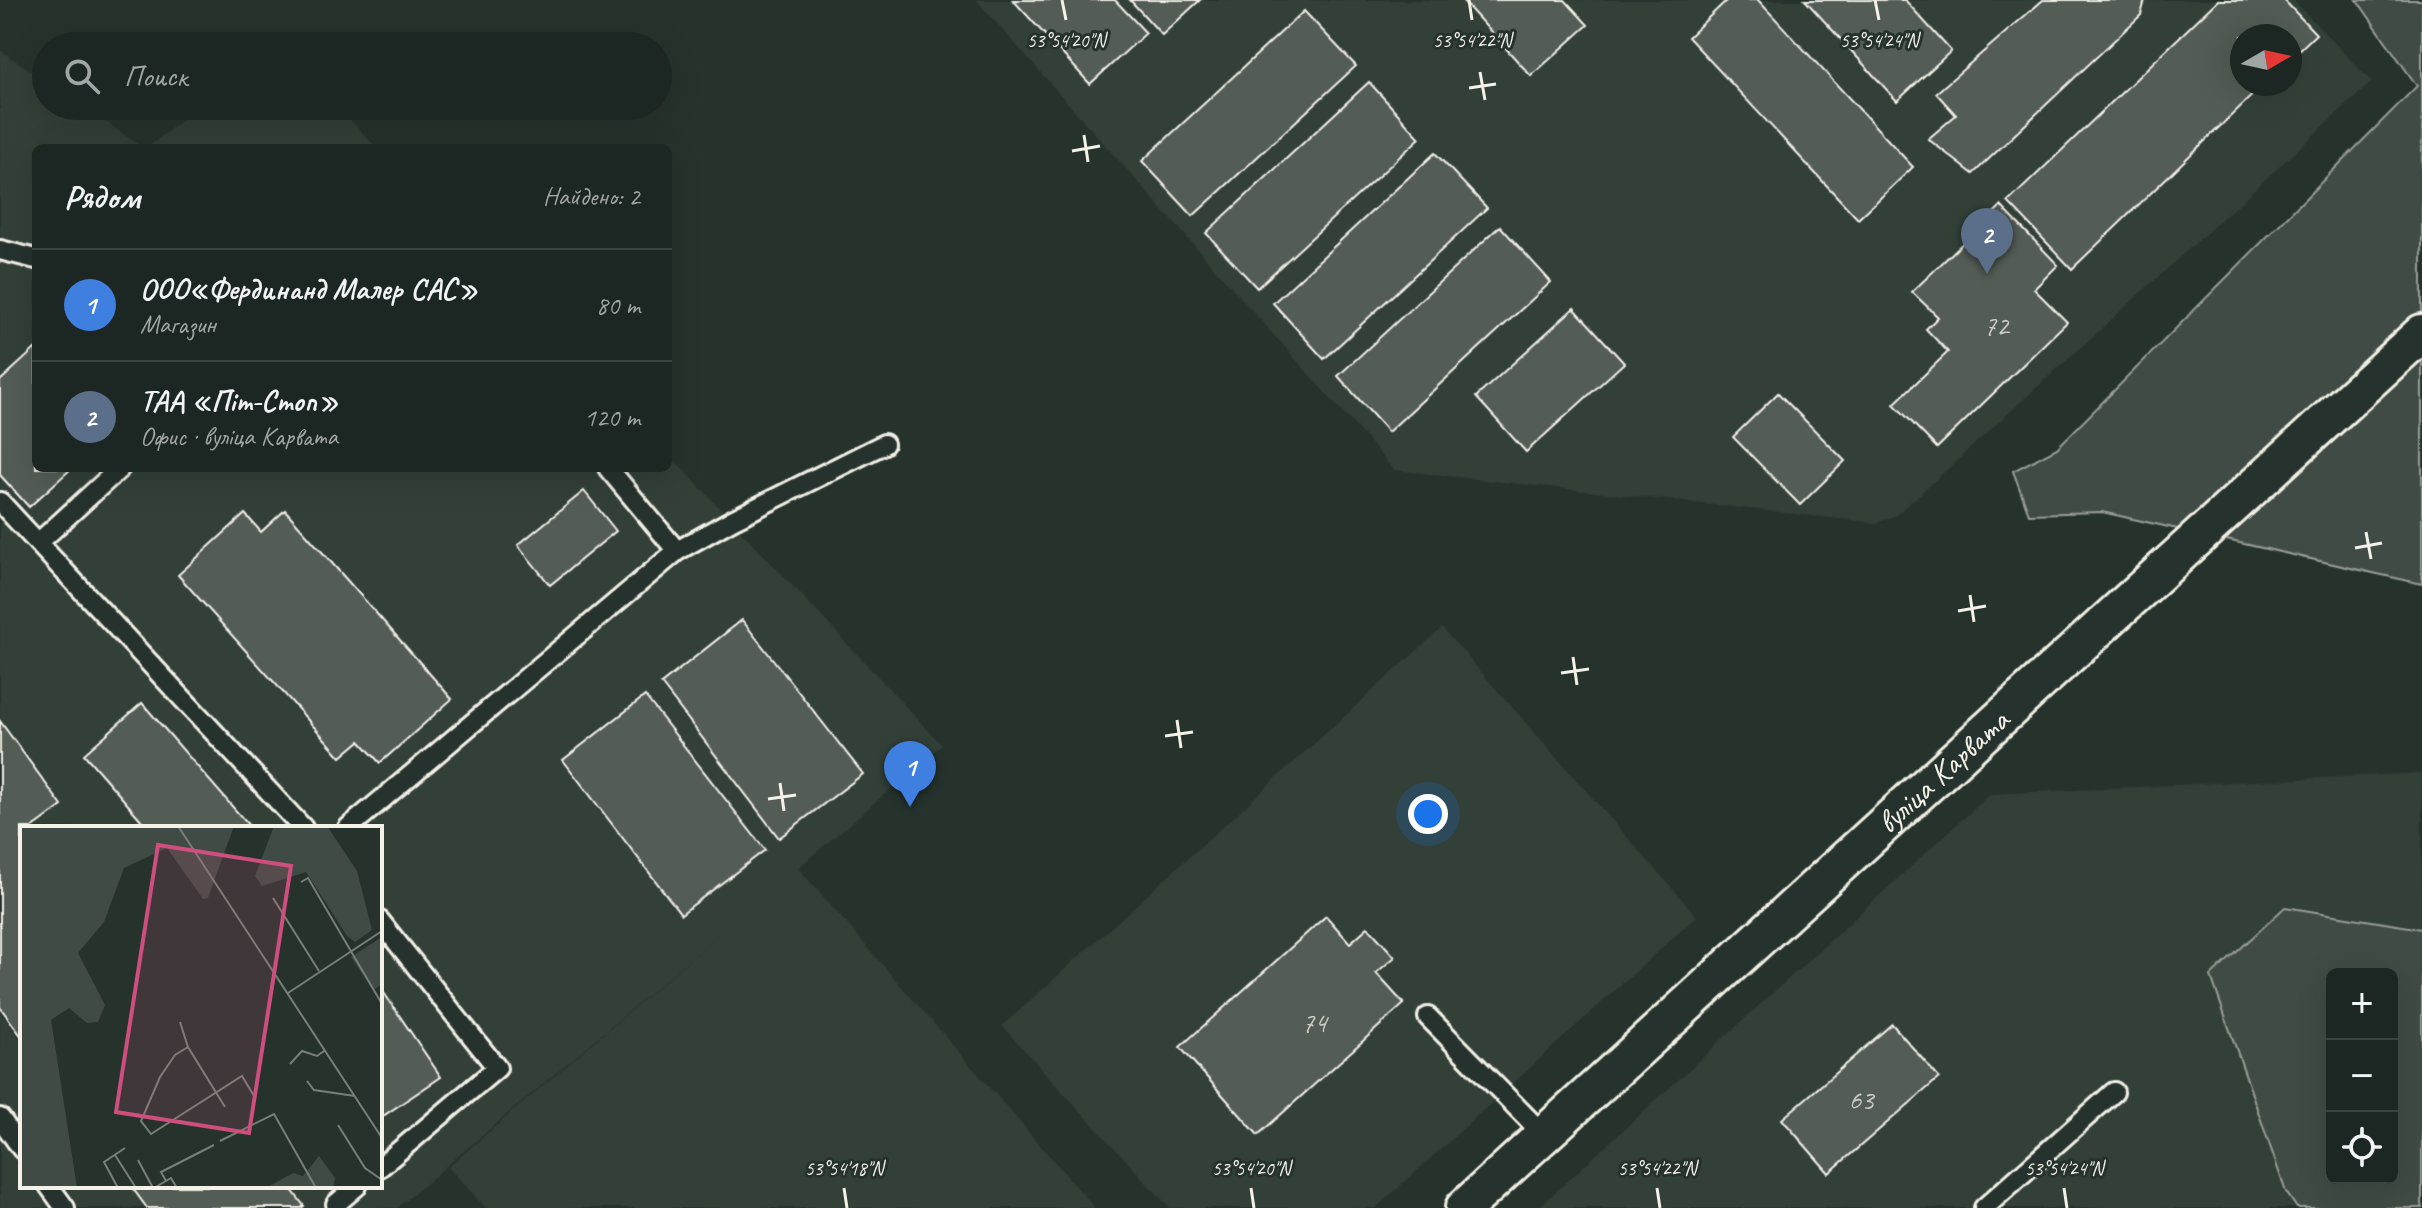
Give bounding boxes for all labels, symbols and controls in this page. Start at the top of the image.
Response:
north arrow [2230,24,2302,96]
text: 53°54'20"N [1027,28,1108,53]
text: 53°54'22"N [1433,28,1514,53]
text: 53°54'24"N [1840,28,1921,53]
search box [32,32,672,120]
icon: search [60,54,104,98]
text: Поиск [124,57,187,95]
text: Рядом [64,175,140,218]
text: Найдено: 2 [543,180,640,213]
pin: 2 [1961,208,2013,274]
text: ООО«Фердинанд Малер САС» [140,270,478,308]
text: 1 [84,289,96,322]
text: 80 m [596,289,640,322]
text: Магазин [140,308,216,341]
house number: 72 [1983,308,2011,343]
text: ТАА «Піт-Стоп» [140,382,338,420]
text: 2 [84,401,96,434]
text: 120 m [584,401,640,434]
text: Офис · вуліца Карвата [140,420,338,453]
street label: вуліца Карвата [1867,699,2019,842]
pin: 1 [884,741,936,807]
your location [1408,794,1448,834]
inset map [20,826,382,1188]
map controls [2326,968,2398,1184]
button: + [2326,968,2398,1040]
house number: 74 [1301,1005,1329,1040]
button: − [2326,1040,2398,1112]
house number: 63 [1848,1082,1876,1117]
button: locate [2326,1112,2398,1184]
text: 53°54'18"N [805,1156,886,1181]
text: 53°54'20"N [1212,1156,1293,1181]
text: 53°54'22"N [1618,1156,1699,1181]
text: 53°54'24"N [2025,1156,2106,1181]

